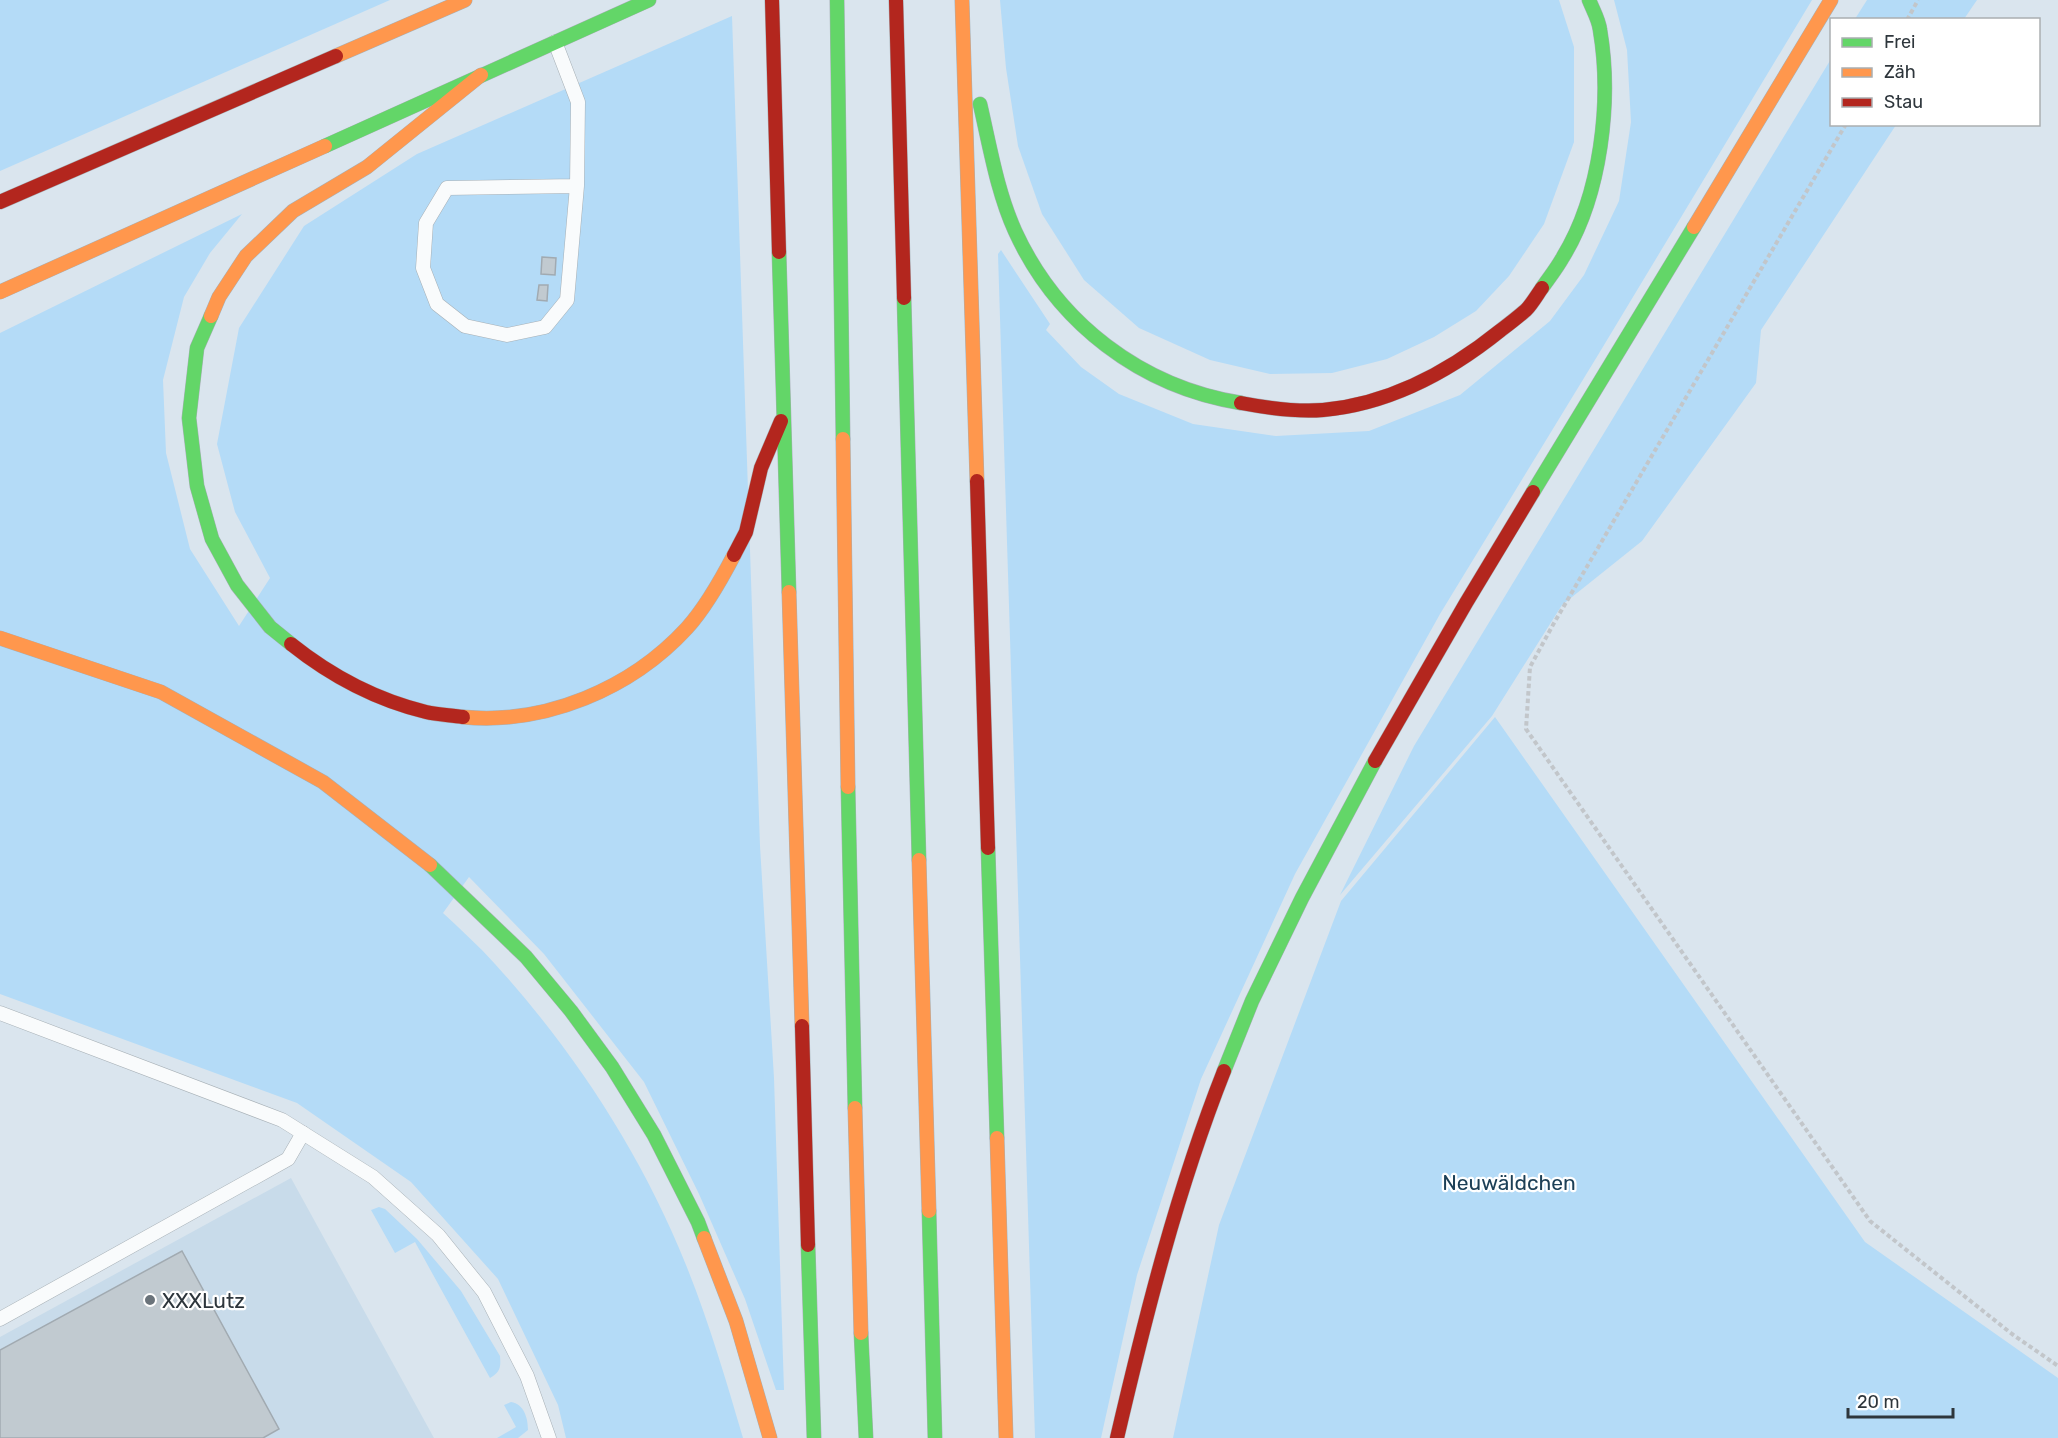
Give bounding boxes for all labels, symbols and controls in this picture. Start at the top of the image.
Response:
legend [1830,18,2040,126]
text: Frei [1884,31,1915,53]
text: Zäh [1884,61,1916,83]
text: Stau [1884,91,1923,113]
park label: Neuwäldchen [1442,1170,1576,1195]
place label: XXXLutz [162,1288,245,1313]
marker: XXXLutz [143,1293,157,1307]
scale bar [1848,1381,1953,1419]
text: 20 m [1857,1391,1899,1413]

